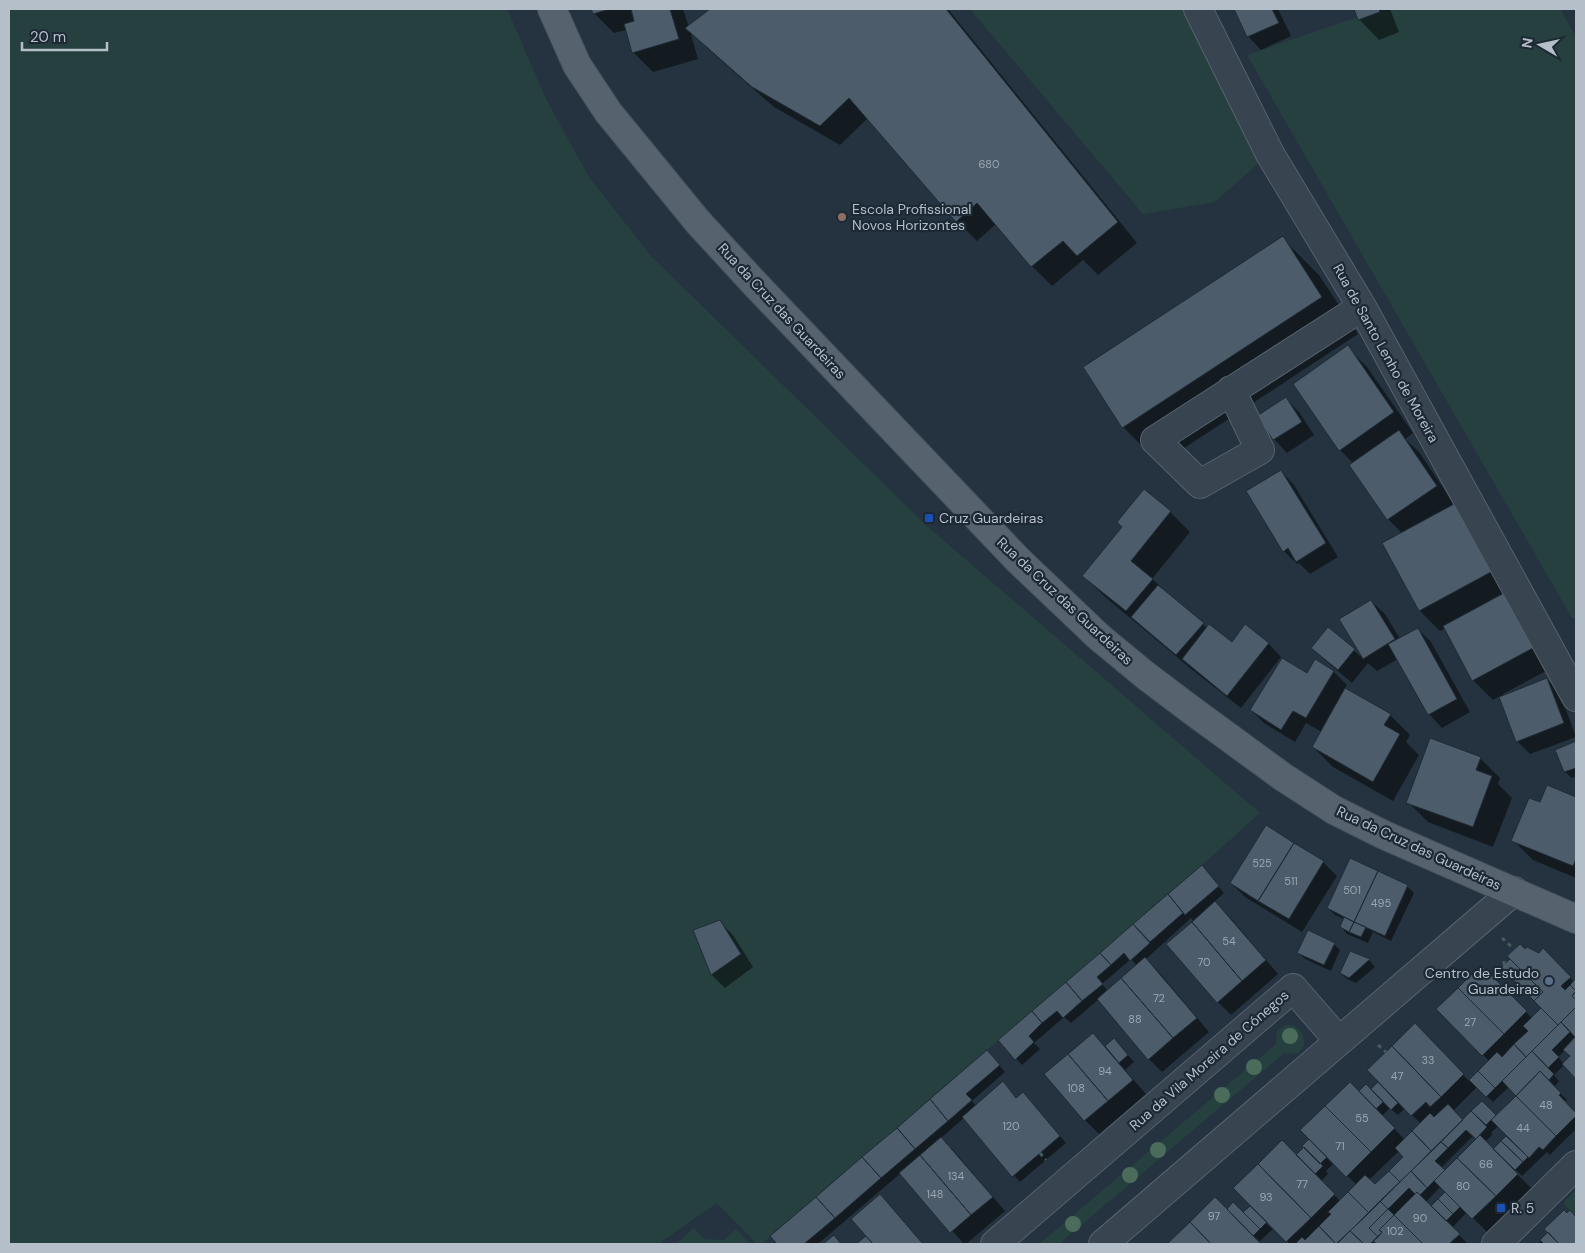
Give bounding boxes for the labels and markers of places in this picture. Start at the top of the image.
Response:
place label: Escola Profissional Novos Horizontes [852,200,971,234]
marker: Escola Profissional Novos Horizontes [836,211,848,223]
place label: Cruz Guardeiras [939,509,1043,527]
marker: Cruz Guardeiras [923,512,935,524]
place label: Centro de Estudo Guardeiras [1425,964,1539,998]
marker: Centro de Estudo Guardeiras [1543,975,1555,987]
place label: R. 5 [1511,1199,1534,1217]
marker: R. 5 [1495,1202,1507,1214]

